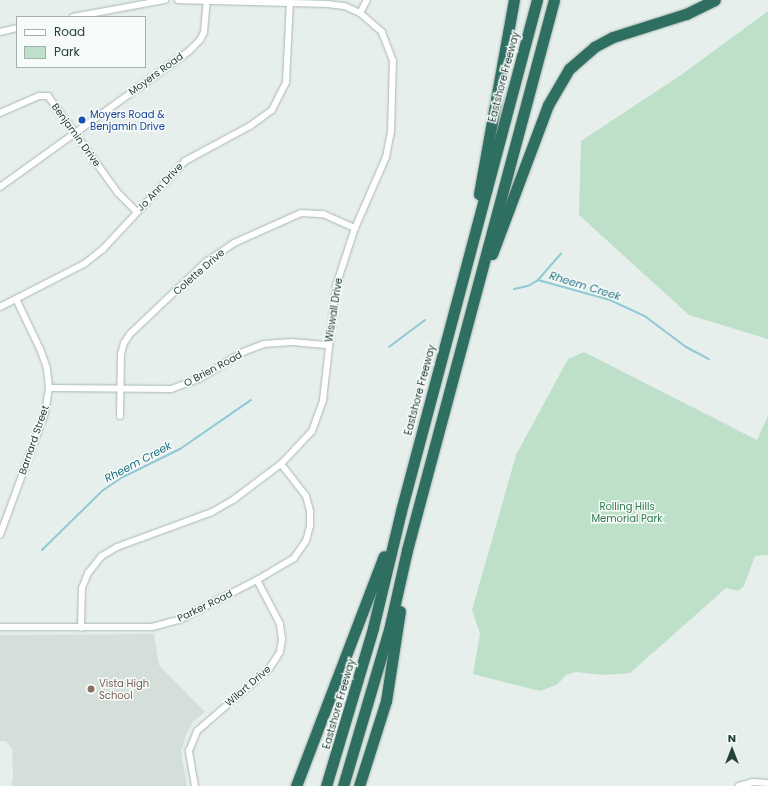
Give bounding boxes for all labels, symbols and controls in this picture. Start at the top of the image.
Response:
legend [16,16,146,68]
text: Road [54,23,85,40]
street label: Eastshore Freeway [486,30,522,124]
text: Park [54,43,80,60]
street label: Moyers Road [126,50,186,98]
street label: Benjamin Drive [49,101,103,169]
place label: Moyers Road & Benjamin Drive [90,108,165,132]
marker: Moyers Road & Benjamin Drive [77,115,87,125]
street label: Jo Ann Drive [135,160,185,214]
street label: Colette Drive [171,246,227,298]
water label: Rheem Creek [548,269,622,303]
street label: Wiswall Drive [323,277,345,343]
street label: Eastshore Freeway [402,343,438,437]
street label: O Brien Road [182,349,244,389]
street label: Barnard Street [17,404,51,476]
water label: Rheem Creek [102,439,174,485]
park label: Rolling Hills Memorial Park [591,500,663,524]
street label: Parker Road [175,587,235,625]
street label: Eastshore Freeway [320,658,358,750]
street label: Wilart Drive [223,663,273,709]
place label: Vista High School [99,677,149,700]
marker: Vista High School [86,684,96,694]
north arrow [712,730,752,770]
text: N [728,730,736,746]

